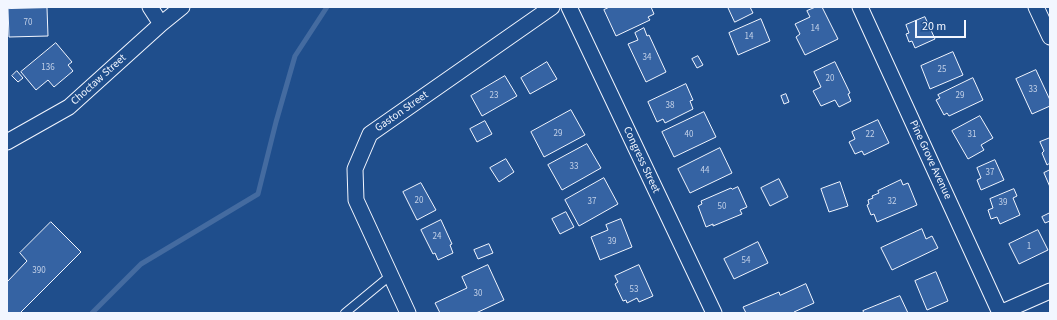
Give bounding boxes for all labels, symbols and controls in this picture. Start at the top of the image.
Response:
scale bar [917,12,968,38]
house number: 70 [24,18,32,28]
text: 20 m [922,18,946,35]
house number: 14 [811,24,819,34]
house number: 14 [745,32,753,42]
street label: Choctaw Street [69,52,129,108]
house number: 34 [643,53,651,63]
house number: 136 [41,63,55,73]
house number: 25 [938,65,946,75]
house number: 20 [826,74,834,84]
house number: 33 [1029,85,1037,95]
street label: Gaston Street [373,89,431,135]
house number: 23 [490,91,498,101]
house number: 29 [956,91,964,101]
house number: 38 [666,101,674,111]
street label: Pine Grove Avenue [906,118,954,202]
street label: Congress Street [620,125,662,195]
house number: 29 [554,129,562,139]
house number: 40 [685,130,693,140]
house number: 22 [866,130,874,140]
house number: 31 [968,130,976,140]
house number: 33 [570,162,578,172]
house number: 44 [701,166,709,176]
house number: 37 [986,168,994,178]
house number: 20 [415,196,423,206]
house number: 37 [588,197,596,207]
house number: 32 [888,197,896,207]
house number: 39 [999,198,1007,208]
house number: 50 [718,202,726,212]
house number: 24 [433,232,441,242]
house number: 39 [608,237,616,247]
house number: 1 [1027,242,1031,252]
house number: 54 [742,256,750,266]
house number: 390 [32,266,46,276]
house number: 53 [630,285,638,295]
house number: 30 [474,289,482,299]

